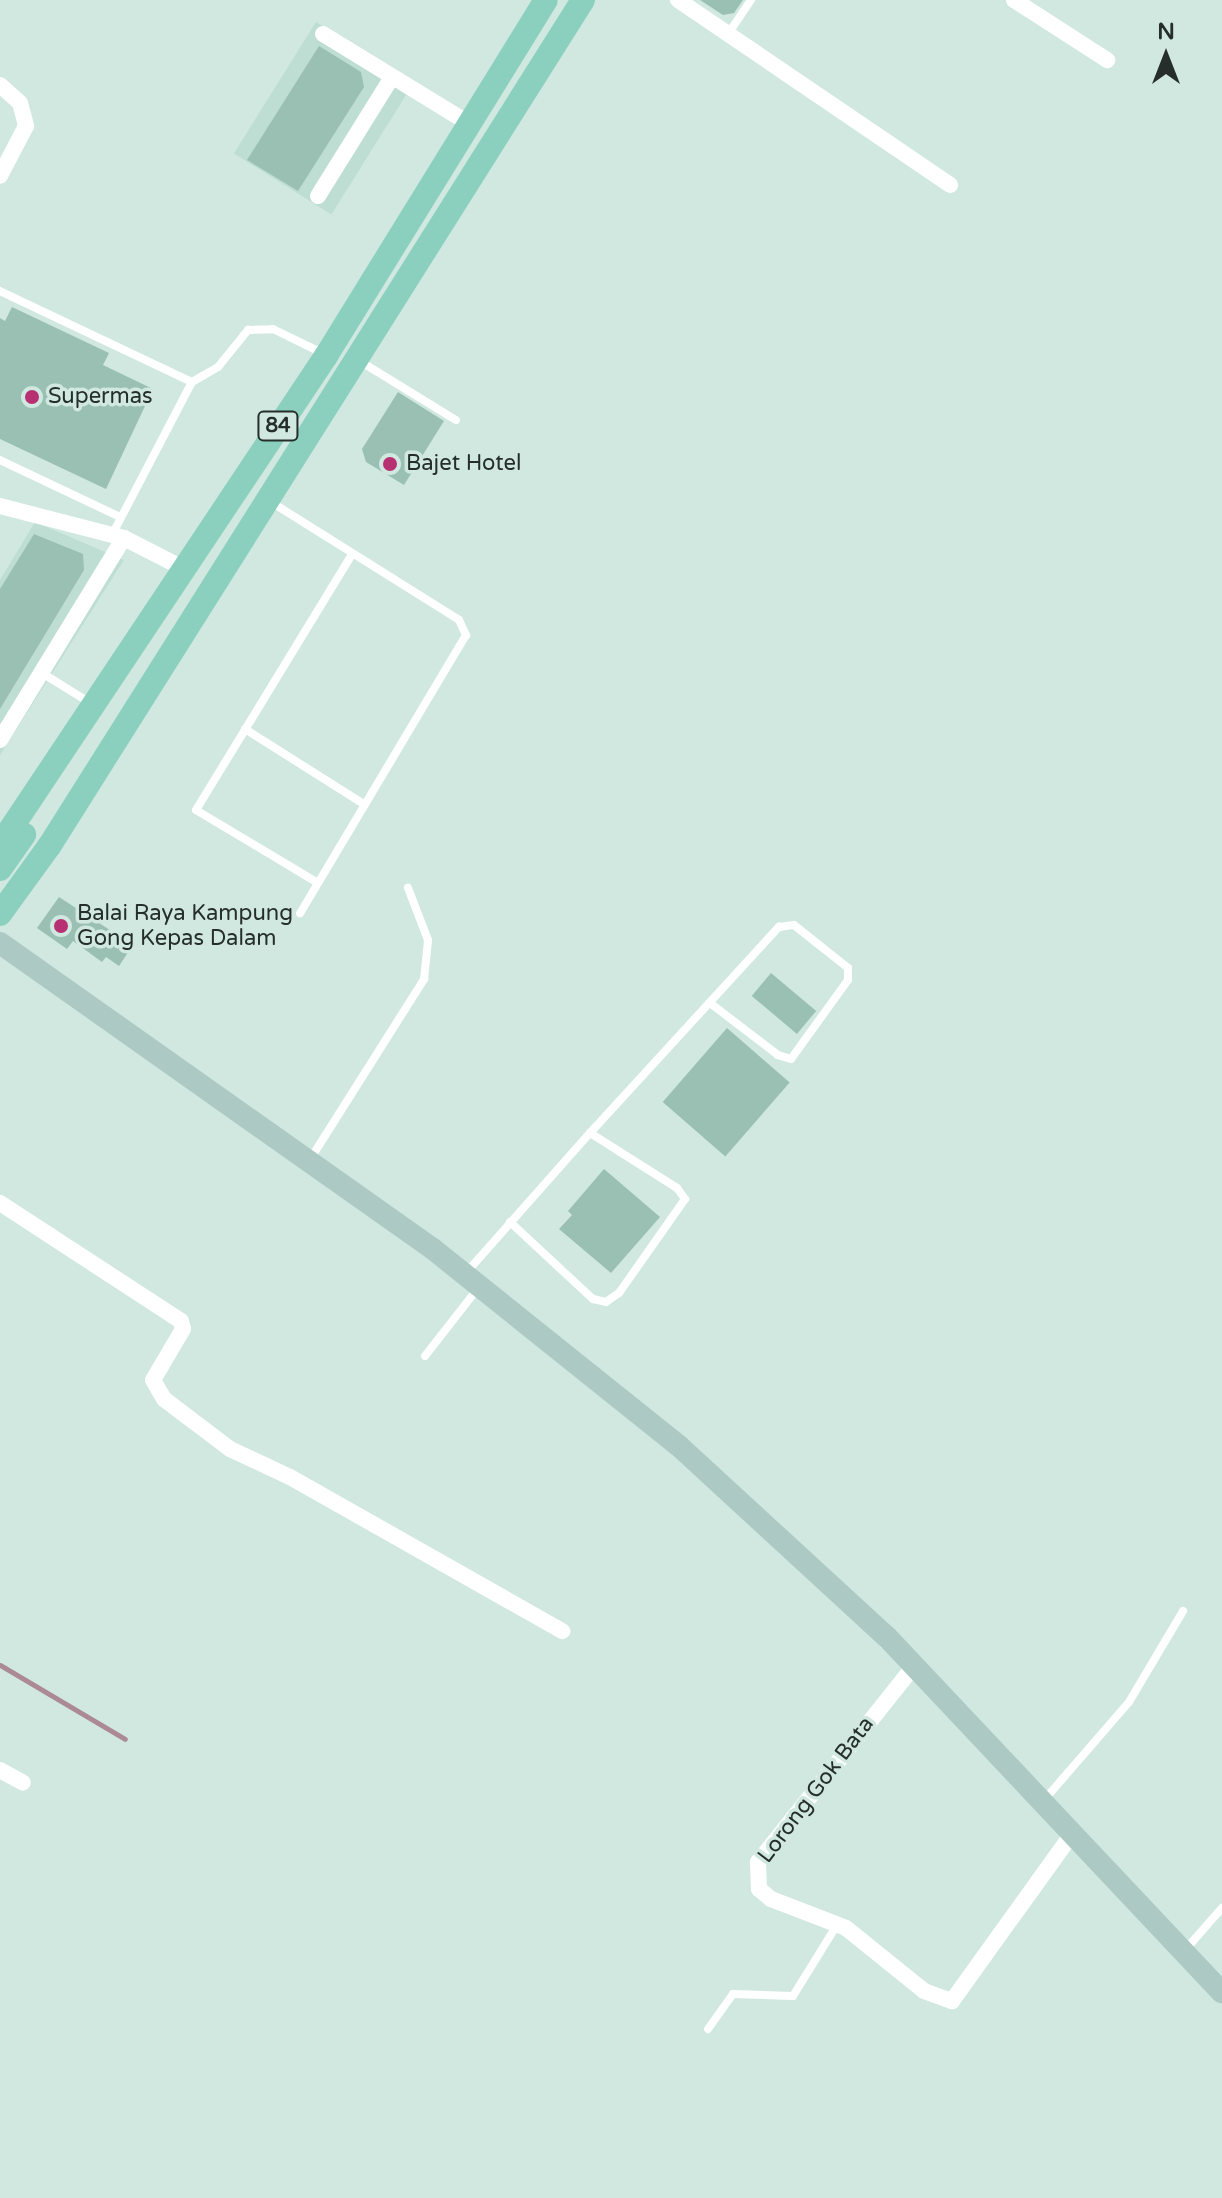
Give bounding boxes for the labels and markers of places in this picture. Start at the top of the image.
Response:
place label: Supermas [48,384,153,410]
marker: Supermas [23,388,41,406]
place label: Bajet Hotel [406,451,522,477]
marker: Bajet Hotel [381,455,399,473]
place label: Balai Raya Kampung Gong Kepas Dalam [77,900,293,952]
marker: Balai Raya Kampung Gong Kepas Dalam [52,917,70,935]

